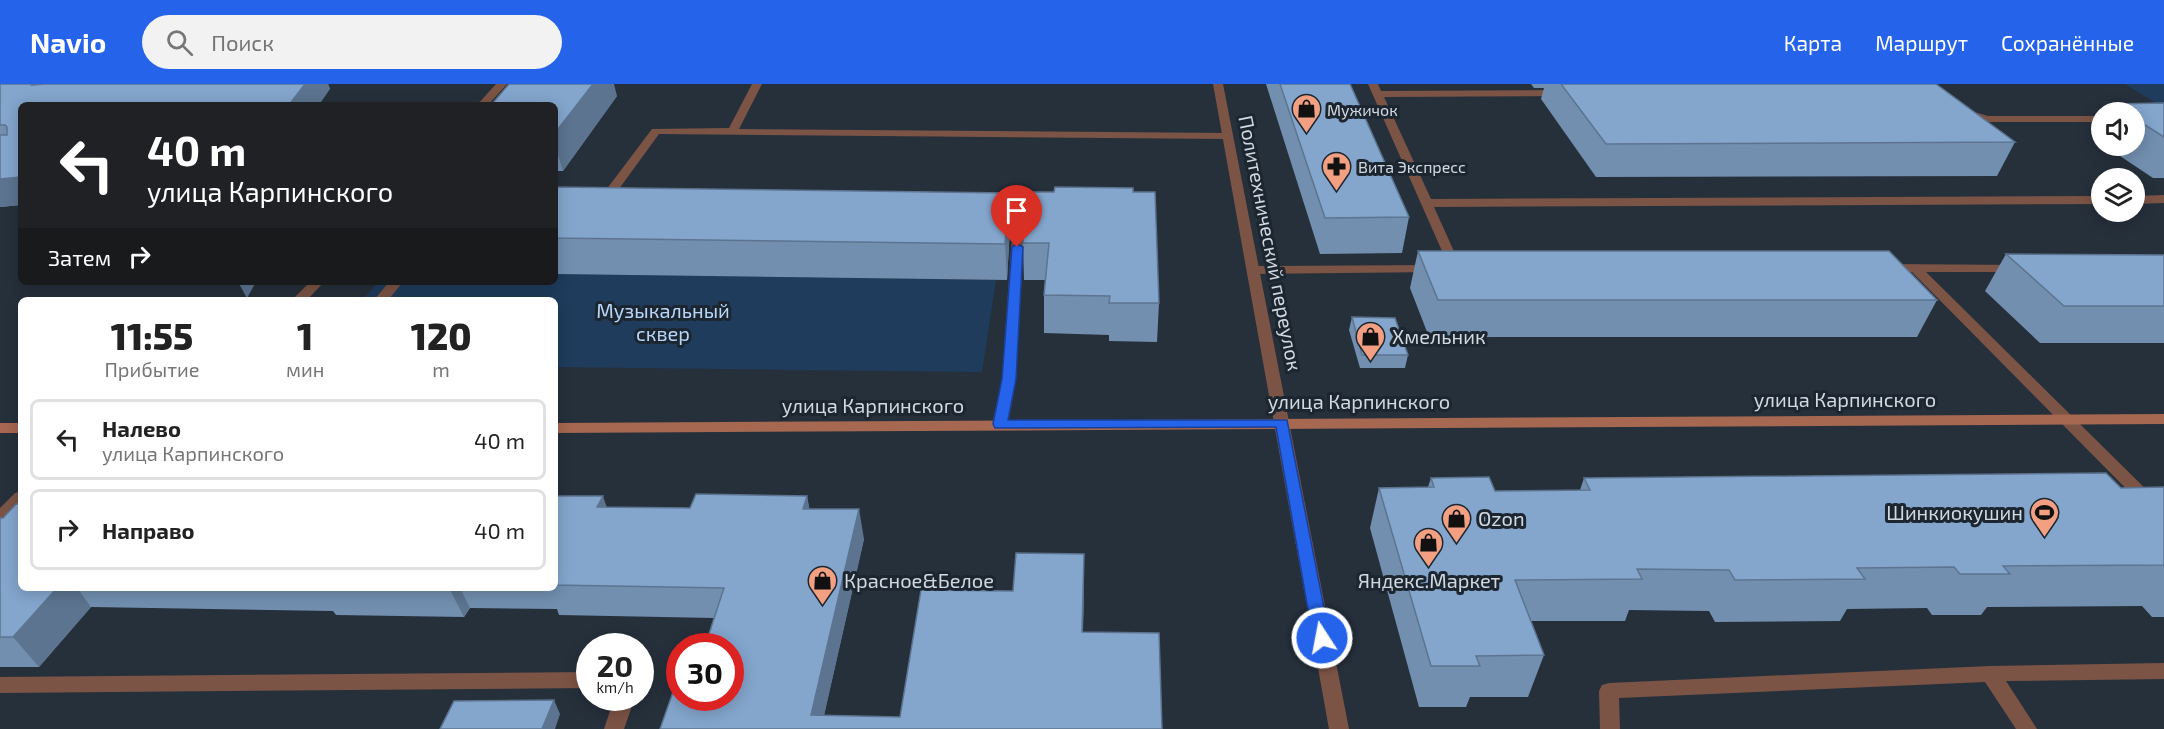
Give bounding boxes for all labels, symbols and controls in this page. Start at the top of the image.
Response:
search box [142,15,562,69]
text: Navio [30,25,106,59]
icon: search [163,26,196,59]
text: Поиск [211,29,274,55]
text: Карта [1784,30,1842,55]
text: Маршрут [1875,30,1968,55]
text: Сохранённые [2001,30,2134,55]
shop icon: Мужичок [1290,93,1322,135]
place label: Мужичок [1327,100,1398,120]
map controls [2091,102,2145,222]
button: sound [2091,102,2145,156]
street label: Политехнический переулок [1233,113,1308,373]
text: 40 m [147,124,246,174]
icon: left [48,126,126,204]
pharmacy icon: Вита Экспресс [1321,150,1353,192]
place label: Вита Экспресс [1358,157,1466,176]
button: layers [2091,168,2145,222]
text: улица Карпинского [147,175,393,207]
pin [991,185,1042,247]
icon: arrive [1000,194,1033,227]
icon: right [123,240,156,273]
text: Затем [48,244,111,270]
park label: Музыкальный сквер [596,298,730,345]
text: 11:55 [111,314,193,357]
text: 1 [297,314,313,357]
text: 120 [411,314,472,357]
shop icon: Хмельник [1355,320,1387,362]
place label: Хмельник [1392,324,1486,348]
text: Прибытие [104,357,199,381]
text: мин [286,357,324,381]
text: m [432,357,450,381]
street label: улица Карпинского [1754,387,1936,412]
street label: улица Карпинского [1268,389,1450,414]
street label: улица Карпинского [782,393,964,418]
text: Налево [102,415,181,441]
icon: left [51,423,84,456]
text: 40 m [474,427,525,453]
text: улица Карпинского [102,441,284,465]
sports icon: Шинкиокушин [2028,496,2060,538]
place label: Шинкиокушин [1886,500,2023,525]
shop icon: Ozon [1441,502,1473,544]
place label: Ozon [1478,506,1525,530]
icon: right [51,513,84,546]
text: Направо [102,517,195,543]
text: 40 m [474,517,525,543]
shop icon: Яндекс.Маркет [1413,526,1445,568]
shop icon: Красное&Белое [807,564,839,606]
place label: Красное&Белое [844,568,994,592]
place label: Яндекс.Маркет [1358,568,1500,592]
position arrow [1290,606,1354,670]
speed limit sign: 30 [666,633,744,711]
text: 20 [597,647,633,683]
text: km/h [596,678,634,696]

